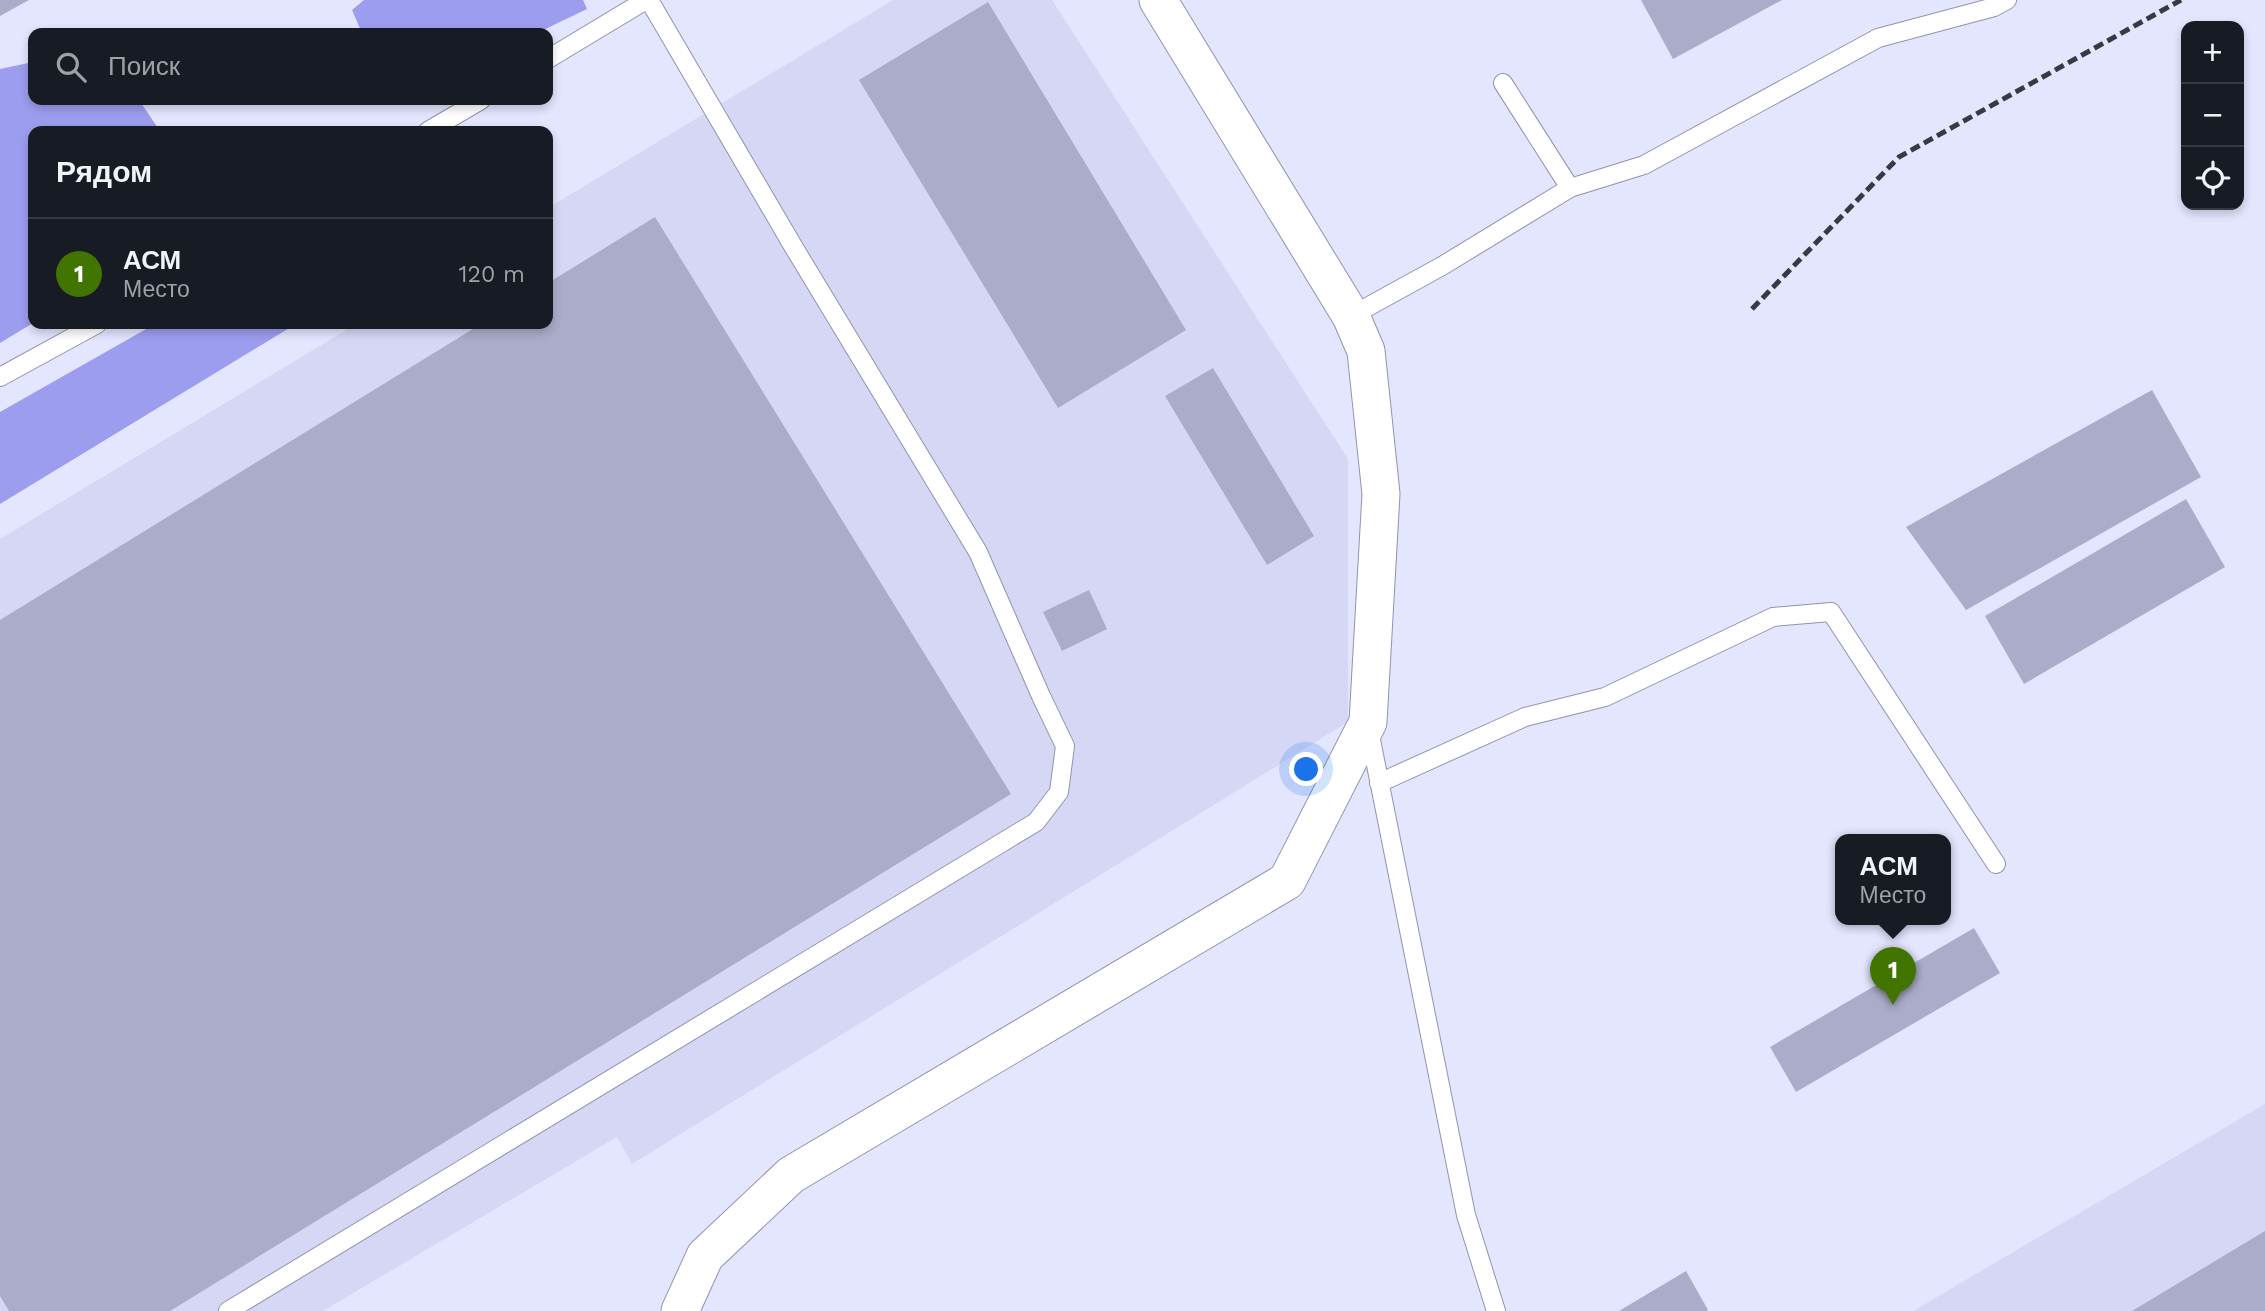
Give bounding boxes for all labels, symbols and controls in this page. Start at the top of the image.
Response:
map controls [2181,21,2244,210]
button: + [2181,21,2244,84]
search box [28,28,553,105]
icon: search [52,48,90,86]
text: Поиск [108,51,180,81]
button: − [2181,84,2244,147]
button: locate [2181,147,2244,210]
text: Рядом [56,154,152,189]
text: АСМ [123,245,181,275]
text: 1 [74,261,84,288]
text: 120 m [459,261,525,288]
text: Место [123,276,190,303]
your location [1289,752,1323,786]
popup [1835,834,1951,925]
text: АСМ [1860,851,1918,881]
text: Место [1860,882,1926,909]
pin: 1 [1870,947,1916,1005]

